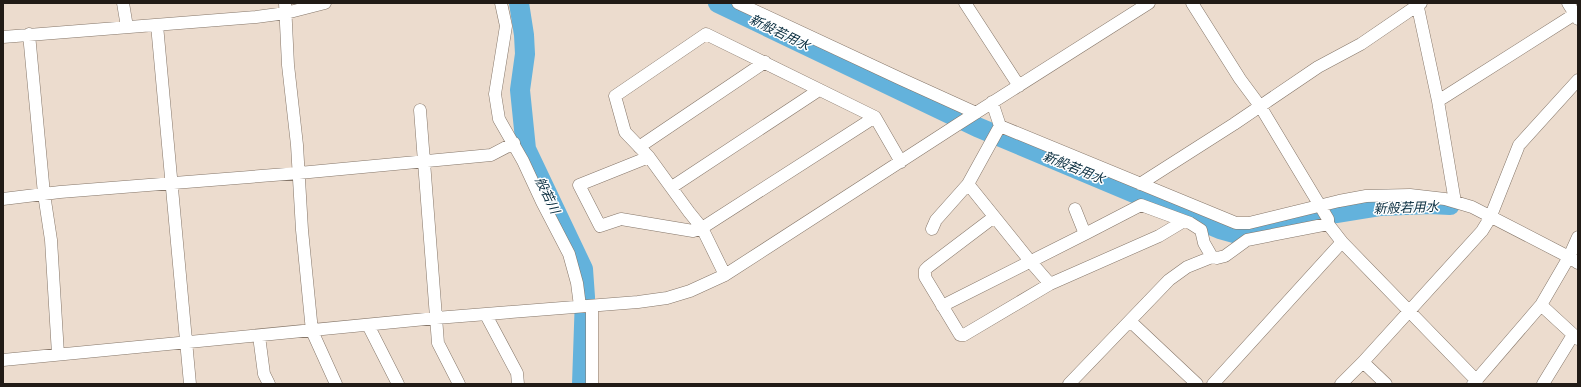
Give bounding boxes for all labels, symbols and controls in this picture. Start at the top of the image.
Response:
water label: 新般若用水 [747,11,815,54]
water label: 新般若用水 [1041,147,1109,187]
water label: 般若川 [532,174,565,218]
water label: 新般若用水 [1373,198,1441,216]

